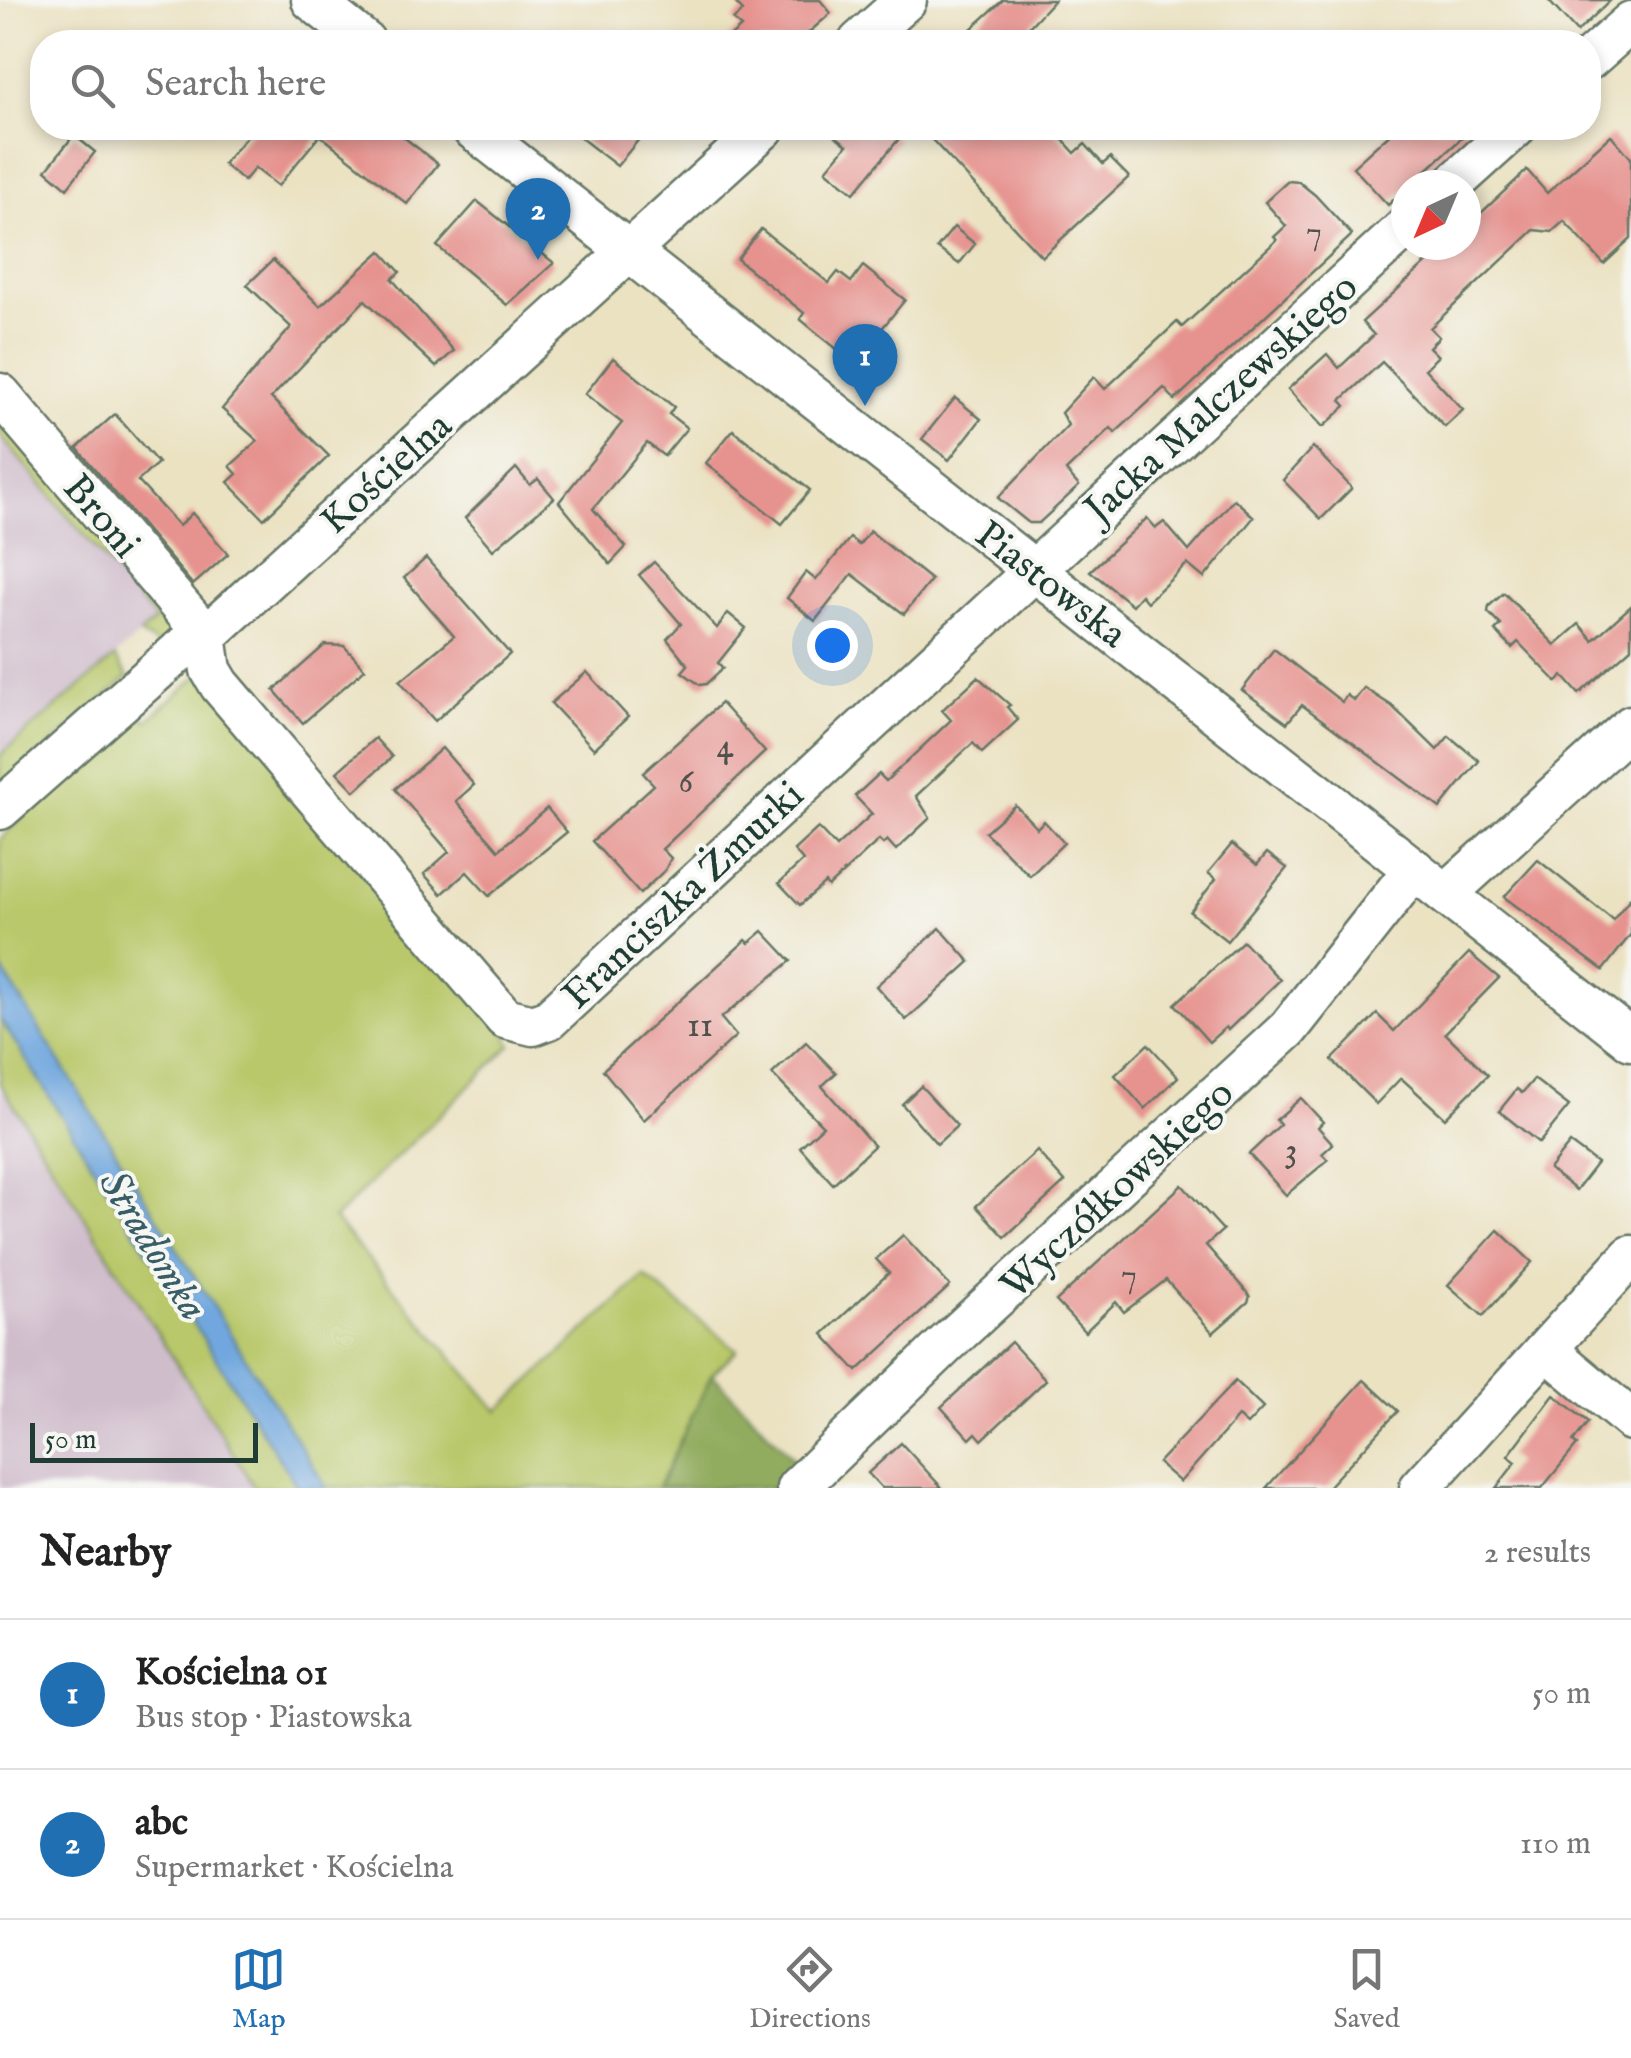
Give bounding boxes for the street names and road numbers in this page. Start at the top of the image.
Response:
street label: Jacka Malczewskiego [1072,263,1370,539]
street label: Kościelna [311,402,464,547]
street label: Broni [50,465,150,570]
street label: Piastowska [964,511,1137,661]
street label: Franciszka Żmurki [552,771,816,1022]
street label: Wyczółkowskiego [991,1069,1246,1312]

